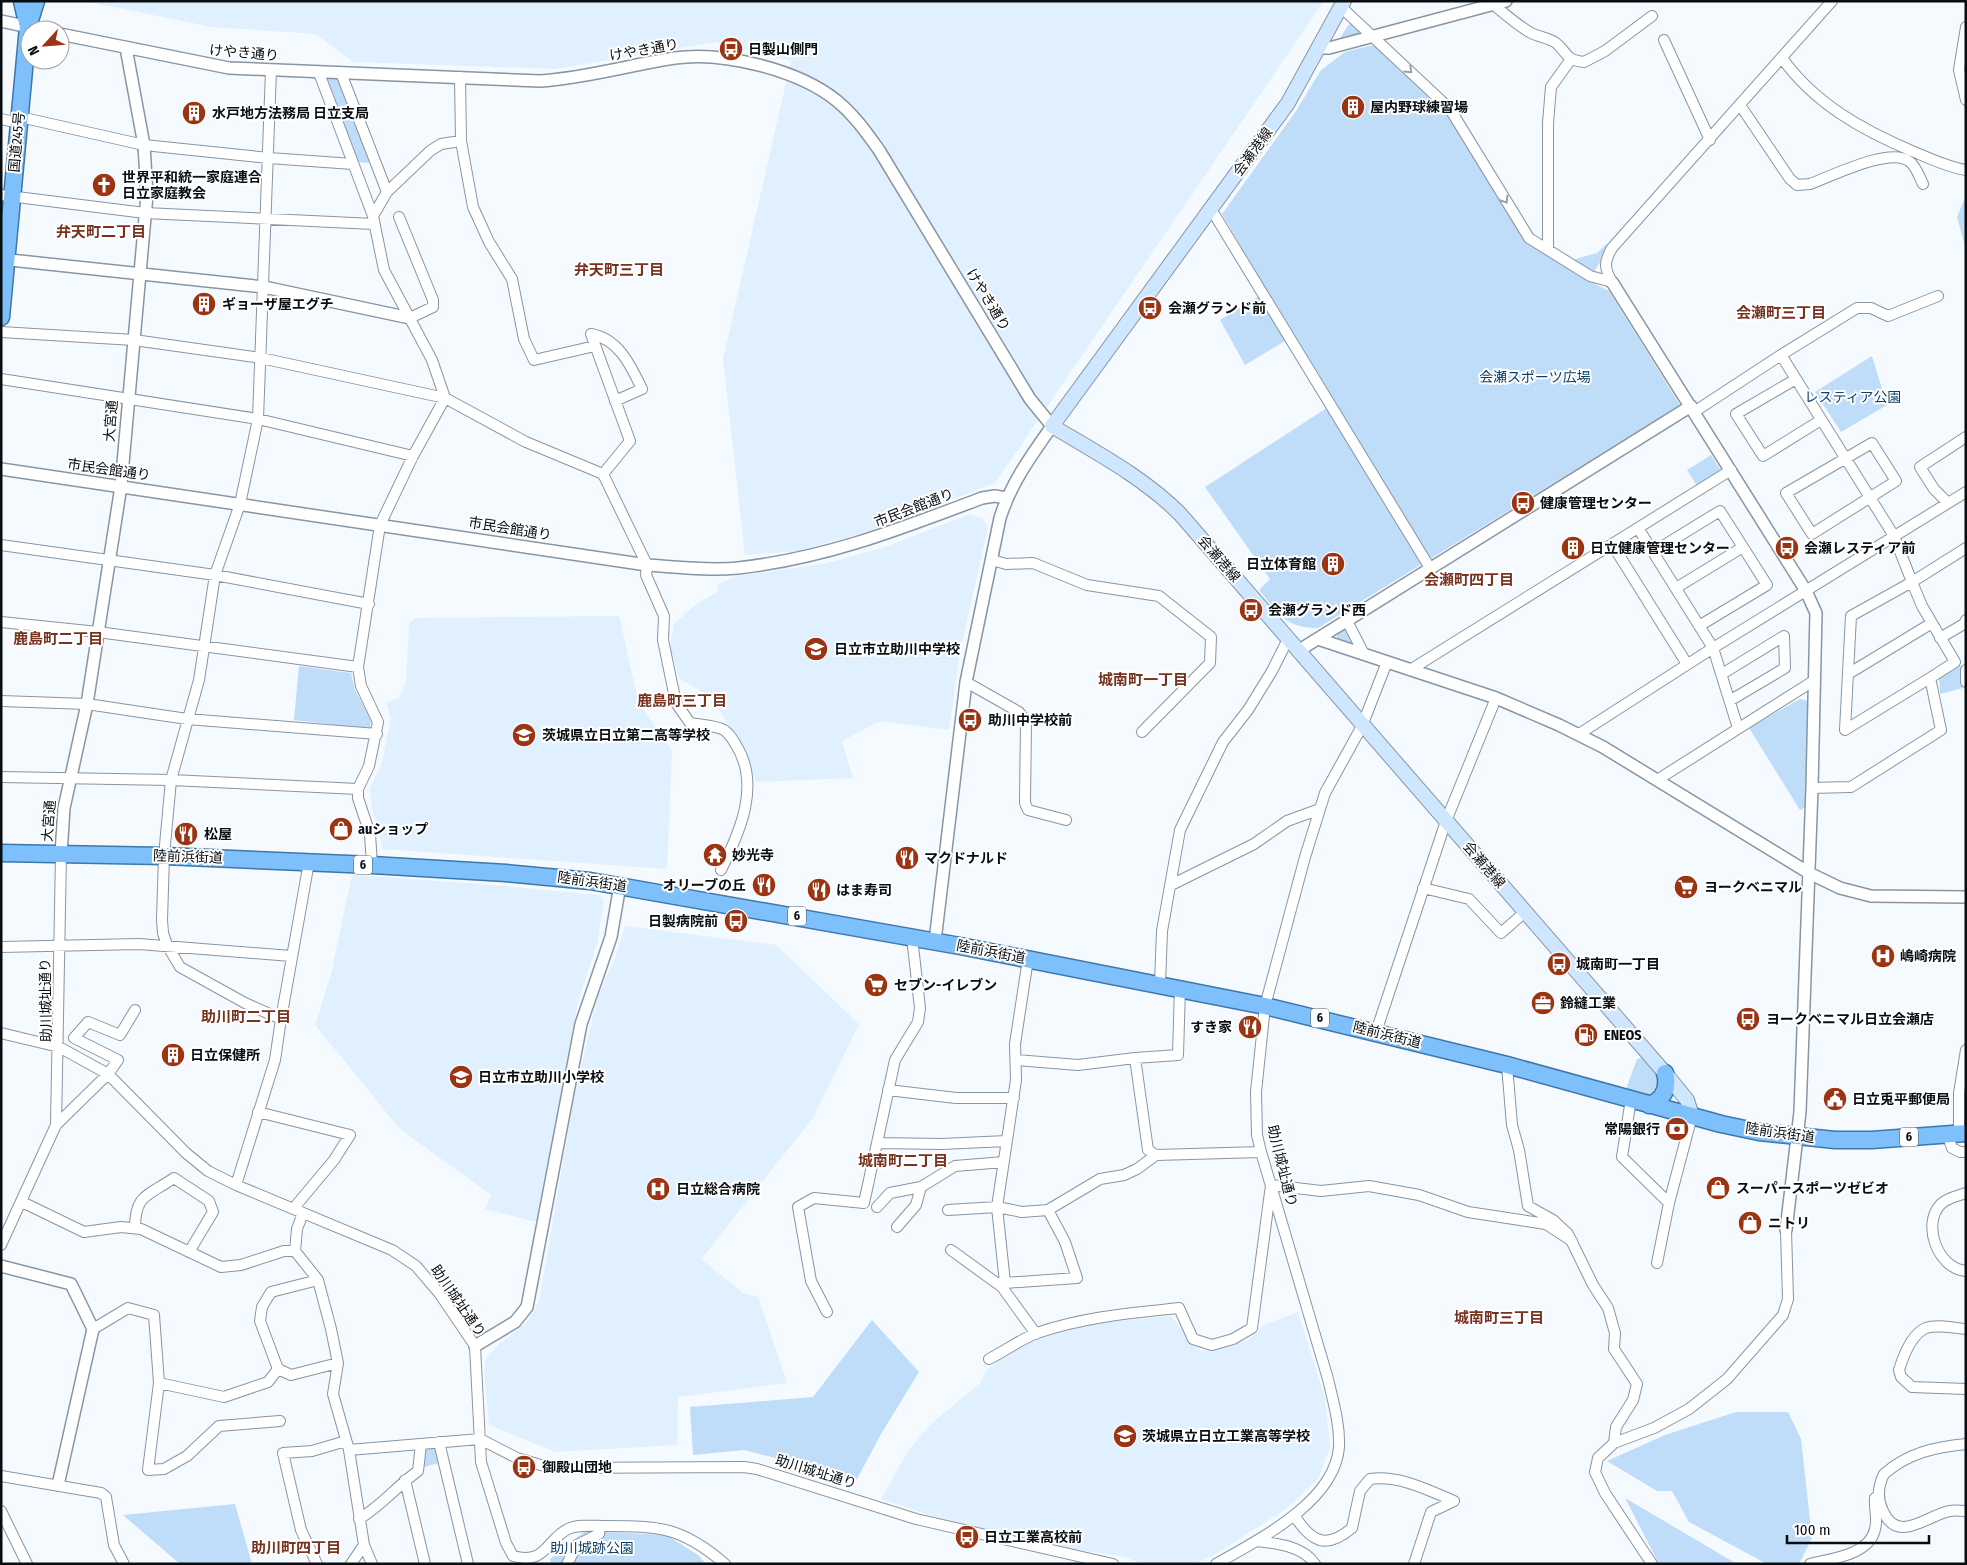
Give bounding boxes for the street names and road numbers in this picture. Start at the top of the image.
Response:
street label: けやき通り [608,36,680,64]
street label: けやき通り [208,41,280,65]
street label: 国道245号 [6,111,28,173]
street label: 会瀬港線 [1230,124,1276,180]
street label: けやき通り [963,266,1013,334]
street label: 大宮通 [101,399,121,443]
street label: 市民会館通り [66,456,152,484]
street label: 市民会館通り [872,485,956,531]
street label: 市民会館通り [467,514,553,544]
street label: 会瀬港線 [1194,532,1244,586]
street label: 大宮通 [39,799,59,843]
street label: 会瀬港線 [1459,838,1509,892]
street label: 陸前浜街道 [153,847,223,867]
road number: 6 [354,856,372,874]
street label: 陸前浜街道 [556,869,628,895]
road number: 6 [788,906,806,926]
street label: 陸前浜街道 [955,937,1027,967]
street label: 助川城址通り [37,958,55,1042]
road number: 6 [1311,1008,1329,1028]
street label: 陸前浜街道 [1351,1018,1423,1052]
street label: 陸前浜街道 [1744,1120,1816,1146]
street label: 助川城址通り [1264,1123,1300,1209]
road number: 6 [1900,1128,1918,1146]
street label: 助川城址通り [427,1262,489,1340]
street label: 助川城址通り [773,1452,859,1492]

